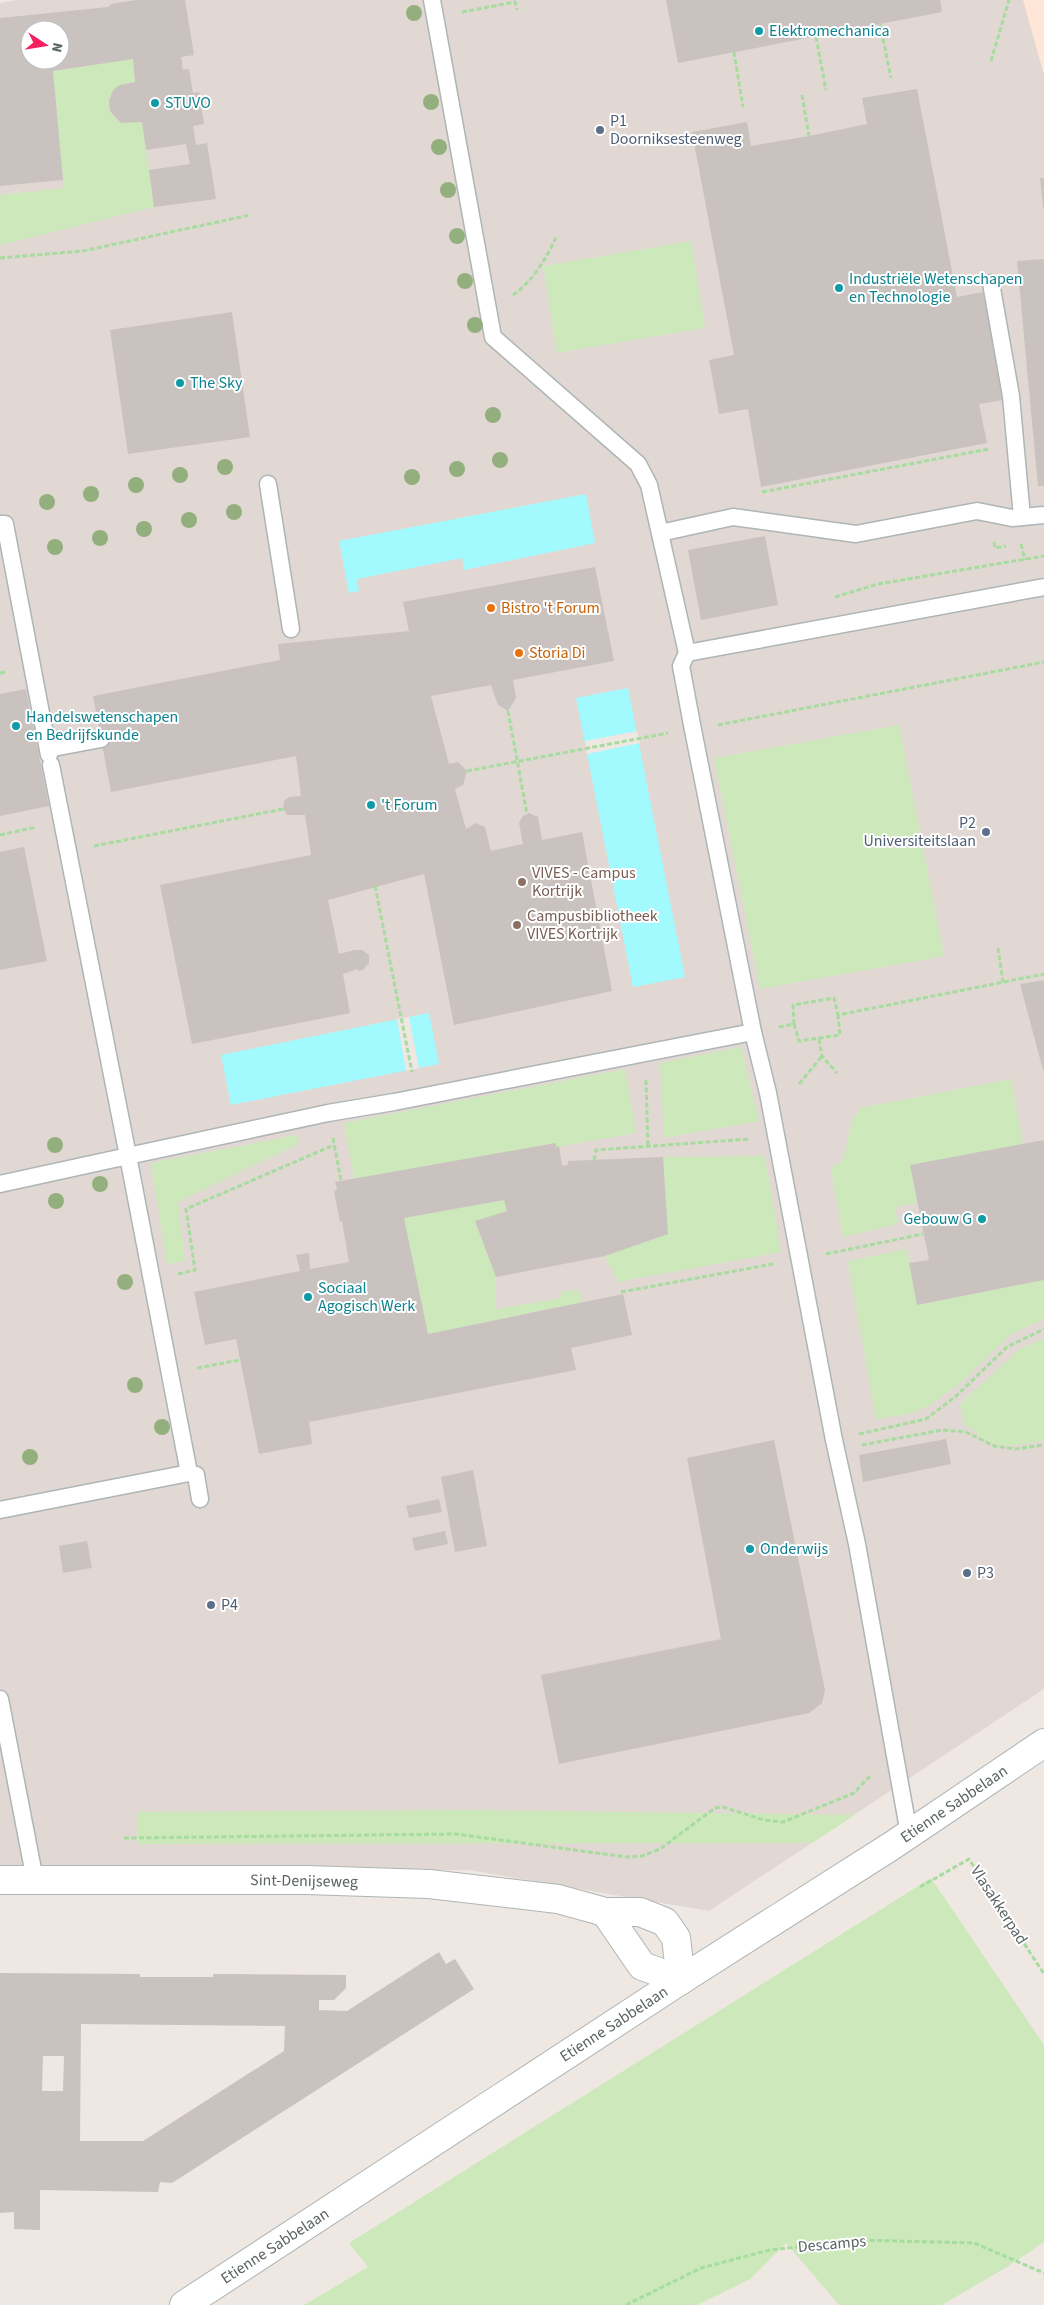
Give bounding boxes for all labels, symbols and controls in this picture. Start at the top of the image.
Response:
north arrow [20,20,70,70]
place label: Elektromechanica [769,20,890,42]
marker: Elektromechanica [753,25,765,37]
text: N [46,41,67,54]
place label: STUVO [165,92,211,114]
marker: STUVO [149,97,161,109]
place label: P1 Doorniksesteenweg [610,110,741,150]
marker: P1 Doorniksesteenweg [594,124,606,136]
place label: Industriële Wetenschapen en Technologie [849,268,1023,308]
marker: Industriële Wetenschapen en Technologie [833,282,845,294]
place label: The Sky [190,372,243,394]
marker: The Sky [174,377,186,389]
place label: Bistro 't Forum [501,597,600,619]
marker: Bistro 't Forum [485,602,497,614]
place label: Storia Di [529,642,586,664]
marker: Storia Di [513,647,525,659]
place label: Handelswetenschapen en Bedrijfskunde [26,706,178,746]
marker: Handelswetenschapen en Bedrijfskunde [10,720,22,732]
place label: 't Forum [381,794,437,816]
marker: 't Forum [365,799,377,811]
place label: P2 Universiteitslaan [864,812,976,852]
marker: P2 Universiteitslaan [980,826,992,838]
place label: VIVES - Campus Kortrijk [532,862,636,902]
marker: VIVES - Campus Kortrijk [516,876,528,888]
place label: Campusbibliotheek VIVES Kortrijk [527,905,658,945]
marker: Campusbibliotheek VIVES Kortrijk [511,919,523,931]
place label: Gebouw G [903,1208,972,1230]
marker: Gebouw G [976,1213,988,1225]
place label: Sociaal Agogisch Werk [318,1277,415,1317]
marker: Sociaal Agogisch Werk [302,1291,314,1303]
place label: Onderwijs [760,1538,828,1560]
marker: Onderwijs [744,1543,756,1555]
place label: P3 [977,1562,994,1584]
marker: P3 [961,1567,973,1579]
place label: P4 [221,1594,238,1616]
marker: P4 [205,1599,217,1611]
street label: Etienne Sabbelaan [896,1760,1012,1848]
street label: Vlasakkerpad [965,1861,1033,1949]
street label: Sint-Denijseweg [250,1869,358,1893]
street label: Etienne Sabbelaan [556,1981,672,2067]
street label: Etienne Sabbelaan [217,2203,333,2289]
street label: Descamps [797,2230,867,2258]

